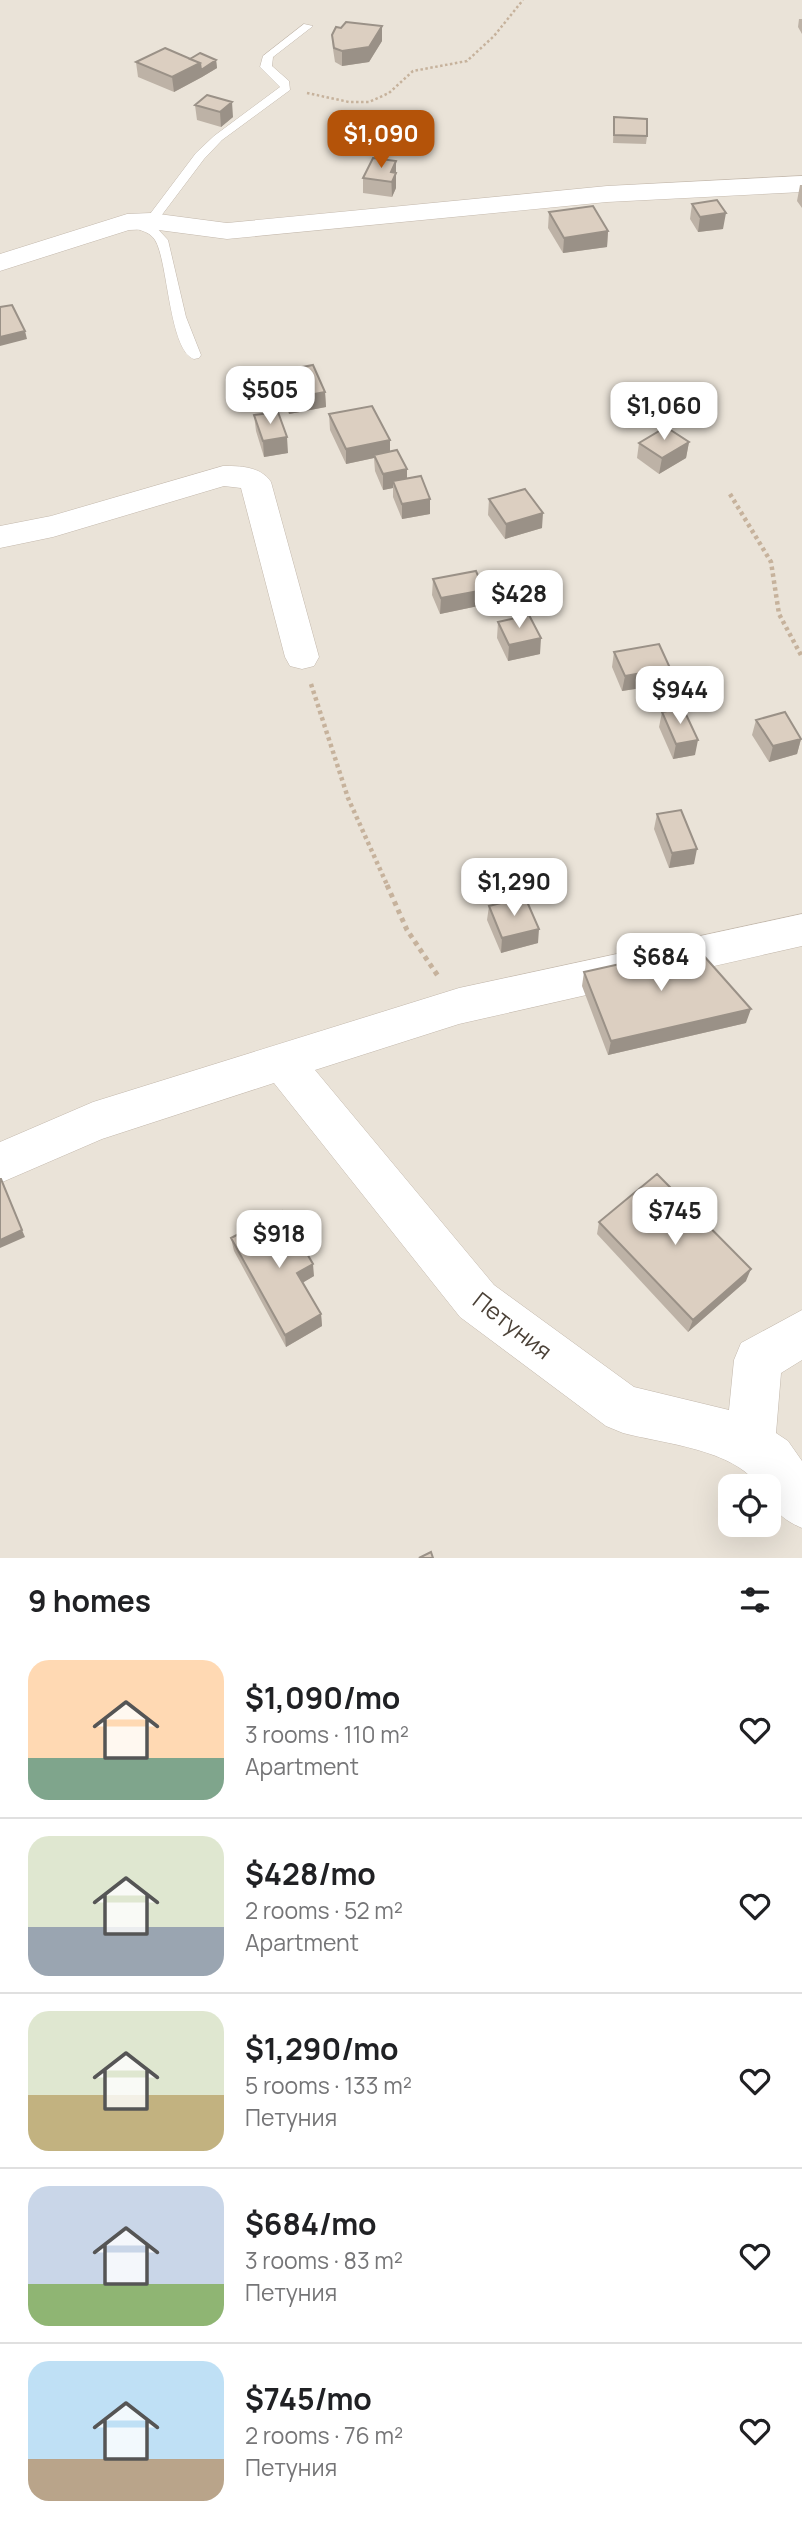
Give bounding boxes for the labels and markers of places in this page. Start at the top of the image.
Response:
pin: $1,090 [324,110,438,170]
pin: $505 [229,366,311,426]
pin: $1,060 [607,382,721,442]
pin: $428 [478,570,560,630]
pin: $944 [639,666,721,726]
pin: $1,290 [457,858,571,918]
pin: $684 [620,934,702,993]
pin: $745 [634,1188,716,1247]
pin: $918 [238,1210,320,1270]

